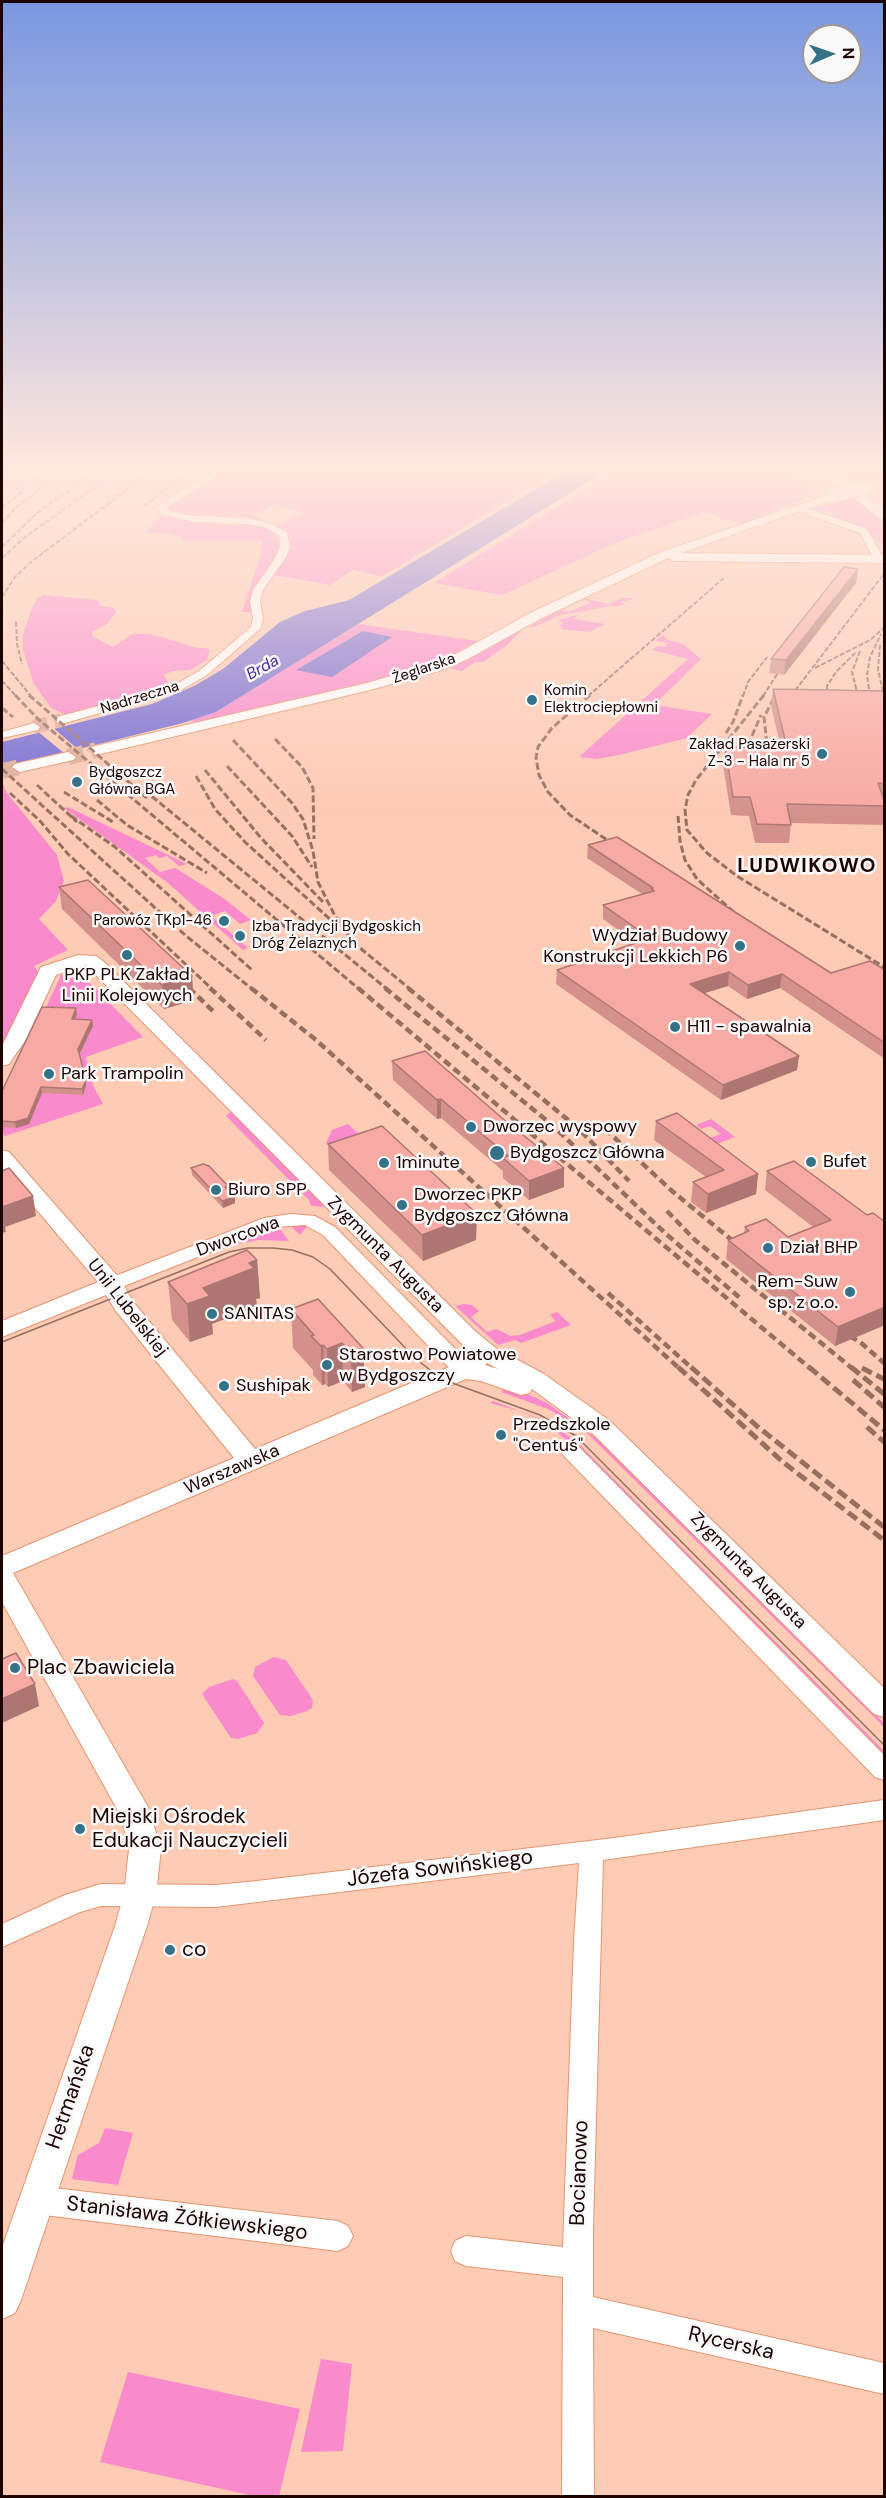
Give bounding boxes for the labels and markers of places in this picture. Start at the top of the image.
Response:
place label: Komin Elektrociepłowni [544,682,658,717]
marker: Komin Elektrociepłowni [525,693,539,707]
place label: Zakład Pasażerski Z-3 - Hala nr 5 [689,736,810,771]
marker: Zakład Pasażerski Z-3 - Hala nr 5 [815,747,829,761]
place label: Bydgoszcz Główna BGA [89,764,175,799]
marker: Bydgoszcz Główna BGA [70,775,84,789]
place label: Parowóz TKp1-46 [93,912,212,930]
marker: Parowóz TKp1-46 [217,914,231,928]
place label: Izba Tradycji Bydgoskich Dróg Żelaznych [252,918,421,953]
place label: Wydział Budowy Konstrukcji Lekkich P6 [543,925,728,968]
marker: Izba Tradycji Bydgoskich Dróg Żelaznych [233,929,247,943]
marker: Wydział Budowy Konstrukcji Lekkich P6 [733,939,747,953]
marker: PKP PLK Zakład Linii Kolejowych [120,948,134,962]
place label: PKP PLK Zakład Linii Kolejowych [62,964,192,1006]
place label: H11 - spawalnia [687,1016,811,1038]
marker: H11 - spawalnia [668,1020,682,1034]
place label: Park Trampolin [61,1063,184,1085]
marker: Park Trampolin [42,1067,56,1081]
place label: Dworzec wyspowy [483,1116,637,1138]
marker: Dworzec wyspowy [464,1120,478,1134]
place label: Bydgoszcz Główna [510,1142,665,1164]
marker: Bydgoszcz Główna [488,1144,506,1162]
place label: Bufet [823,1151,867,1173]
place label: 1minute [396,1152,460,1174]
marker: Bufet [804,1155,818,1169]
marker: 1minute [377,1156,391,1170]
place label: Biuro SPP [228,1179,307,1201]
marker: Biuro SPP [209,1183,223,1197]
place label: Dworzec PKP Bydgoszcz Główna [414,1184,569,1226]
marker: Dworzec PKP Bydgoszcz Główna [395,1198,409,1212]
place label: Dział BHP [780,1237,858,1259]
marker: Dział BHP [761,1241,775,1255]
place label: Rem-Suw sp. z o.o. [757,1271,838,1314]
marker: Rem-Suw sp. z o.o. [843,1285,857,1299]
place label: SANITAS [224,1303,294,1325]
marker: SANITAS [205,1307,219,1321]
place label: Starostwo Powiatowe w Bydgoszczy [339,1344,516,1386]
marker: Starostwo Powiatowe w Bydgoszczy [320,1358,334,1372]
place label: Sushipak [236,1375,311,1397]
marker: Sushipak [217,1379,231,1393]
place label: Przedszkole "Centuś" [513,1414,610,1456]
marker: Przedszkole "Centuś" [494,1428,508,1442]
place label: Plac Zbawiciela [27,1655,175,1681]
marker: Plac Zbawiciela [8,1661,22,1675]
place label: Miejski Ośrodek Edukacji Nauczycieli [92,1804,288,1854]
marker: Miejski Ośrodek Edukacji Nauczycieli [73,1822,87,1836]
place label: co [182,1937,206,1963]
marker: co [163,1943,177,1957]

